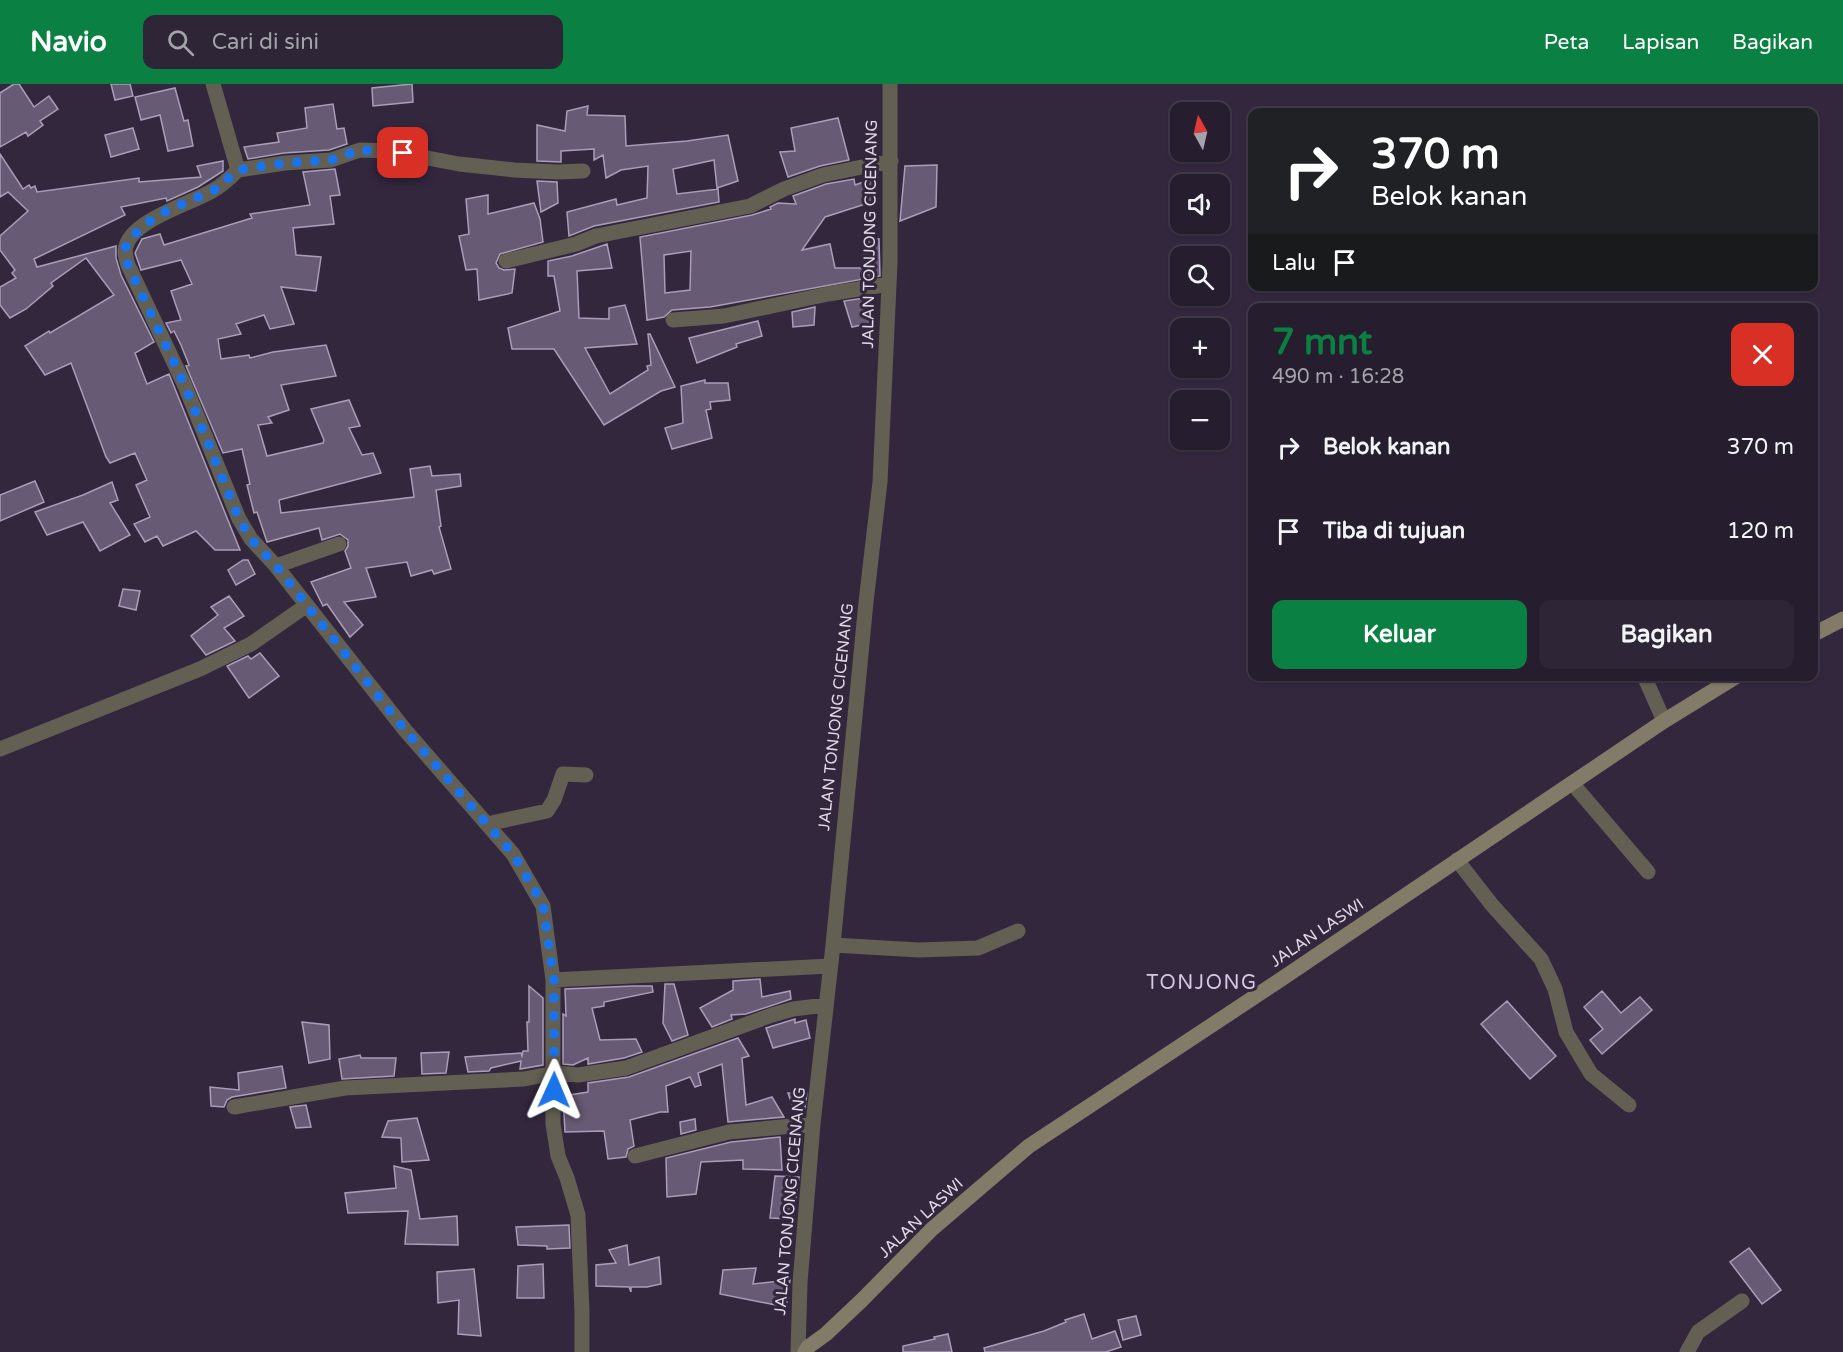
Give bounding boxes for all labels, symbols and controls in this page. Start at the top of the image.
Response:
search box [143,15,563,69]
text: Navio [30,25,107,59]
icon: search [164,26,197,59]
text: Cari di sini [212,29,319,55]
text: Peta [1544,30,1589,55]
text: Lapisan [1622,30,1699,55]
text: Bagikan [1732,30,1813,55]
north arrow [1170,102,1230,162]
map controls [1170,102,1230,450]
street label: JALAN TONJONG CICENANG [858,119,882,349]
pin [377,127,428,178]
text: 370 m [1371,129,1500,180]
icon: right [1272,132,1350,210]
icon: arrive [386,136,419,169]
button: sound [1170,174,1230,234]
text: Belok kanan [1371,180,1527,213]
button: search [1170,246,1230,306]
icon: arrive [1328,246,1361,279]
text: Lalu [1272,250,1316,276]
button: + [1170,318,1230,378]
text: 7 mnt [1272,321,1372,364]
button: close [1731,323,1794,386]
text: 490 m · 16:28 [1272,365,1404,389]
button: − [1170,390,1230,450]
icon: right [1272,431,1305,464]
text: Belok kanan [1323,434,1450,460]
text: 370 m [1727,434,1794,460]
icon: arrive [1272,515,1305,548]
text: Tiba di tujuan [1323,518,1465,544]
text: 120 m [1727,518,1794,544]
button: Keluar [1272,600,1527,669]
button: Bagikan [1539,600,1794,669]
street label: JALAN TONJONG CICENANG [814,602,858,832]
street label: JALAN LASWI [1266,894,1368,972]
district label: TONJONG [1146,971,1258,995]
position arrow [522,1058,586,1122]
street label: JALAN TONJONG CICENANG [770,1086,810,1316]
street label: JALAN LASWI [874,1174,968,1262]

